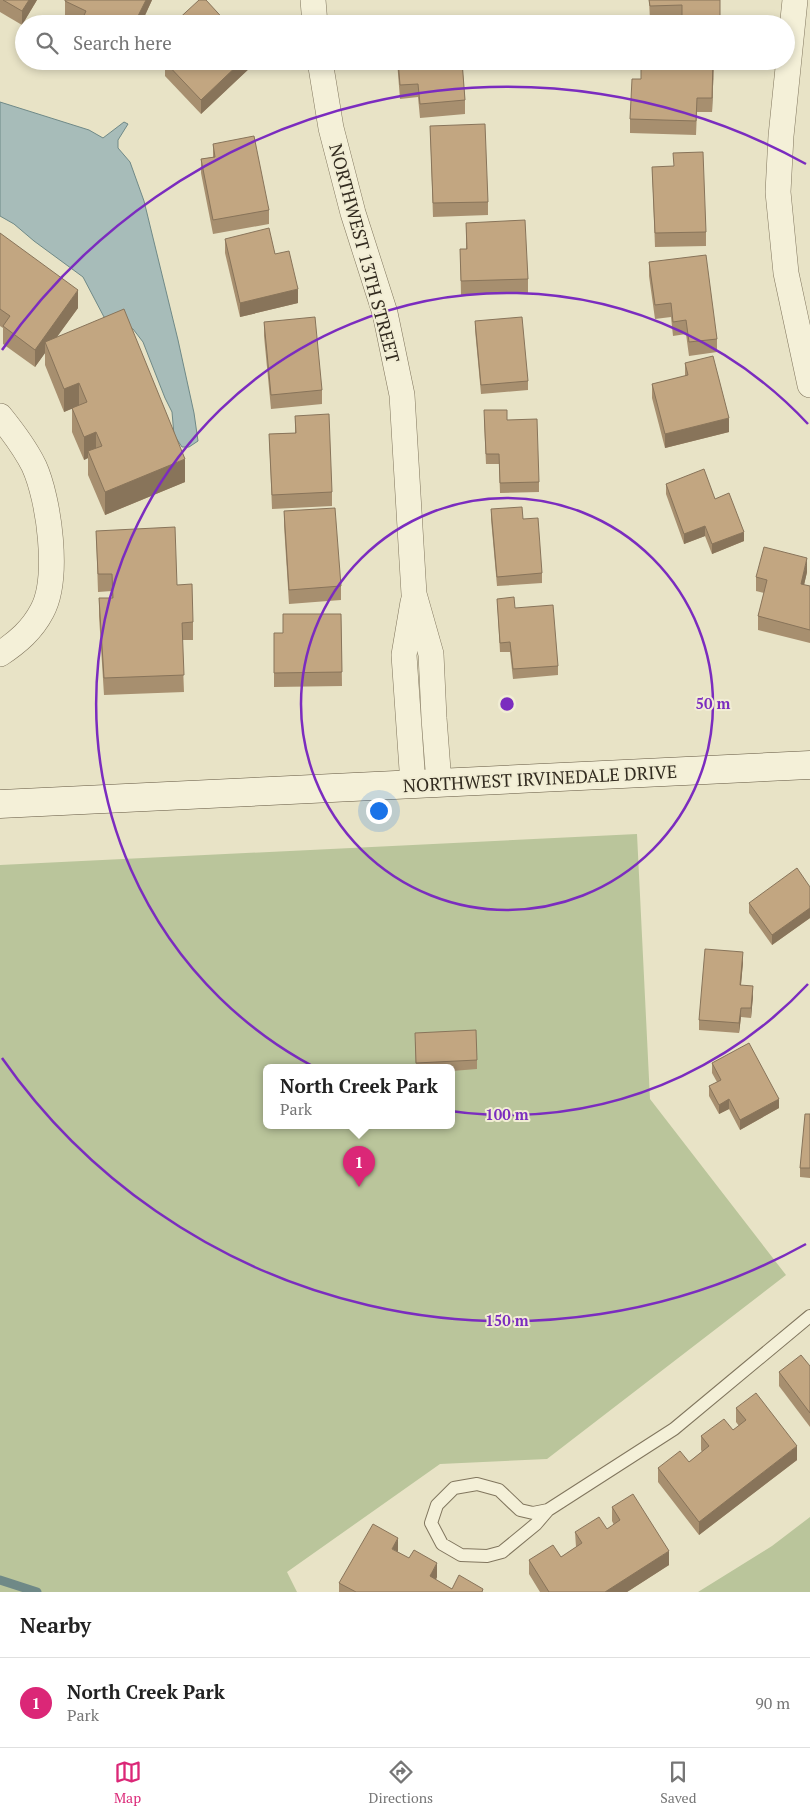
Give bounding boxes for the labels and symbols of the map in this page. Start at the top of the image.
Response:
street label: NORTHWEST 13TH STREET [324,141,406,365]
text: 50 m [696,693,731,713]
centre of rings [498,695,516,713]
street label: NORTHWEST IRVINEDALE DRIVE [402,759,678,797]
your location [366,798,392,824]
text: 100 m [485,1104,529,1124]
pin: 1 [343,1146,375,1187]
text: 150 m [485,1310,529,1330]

